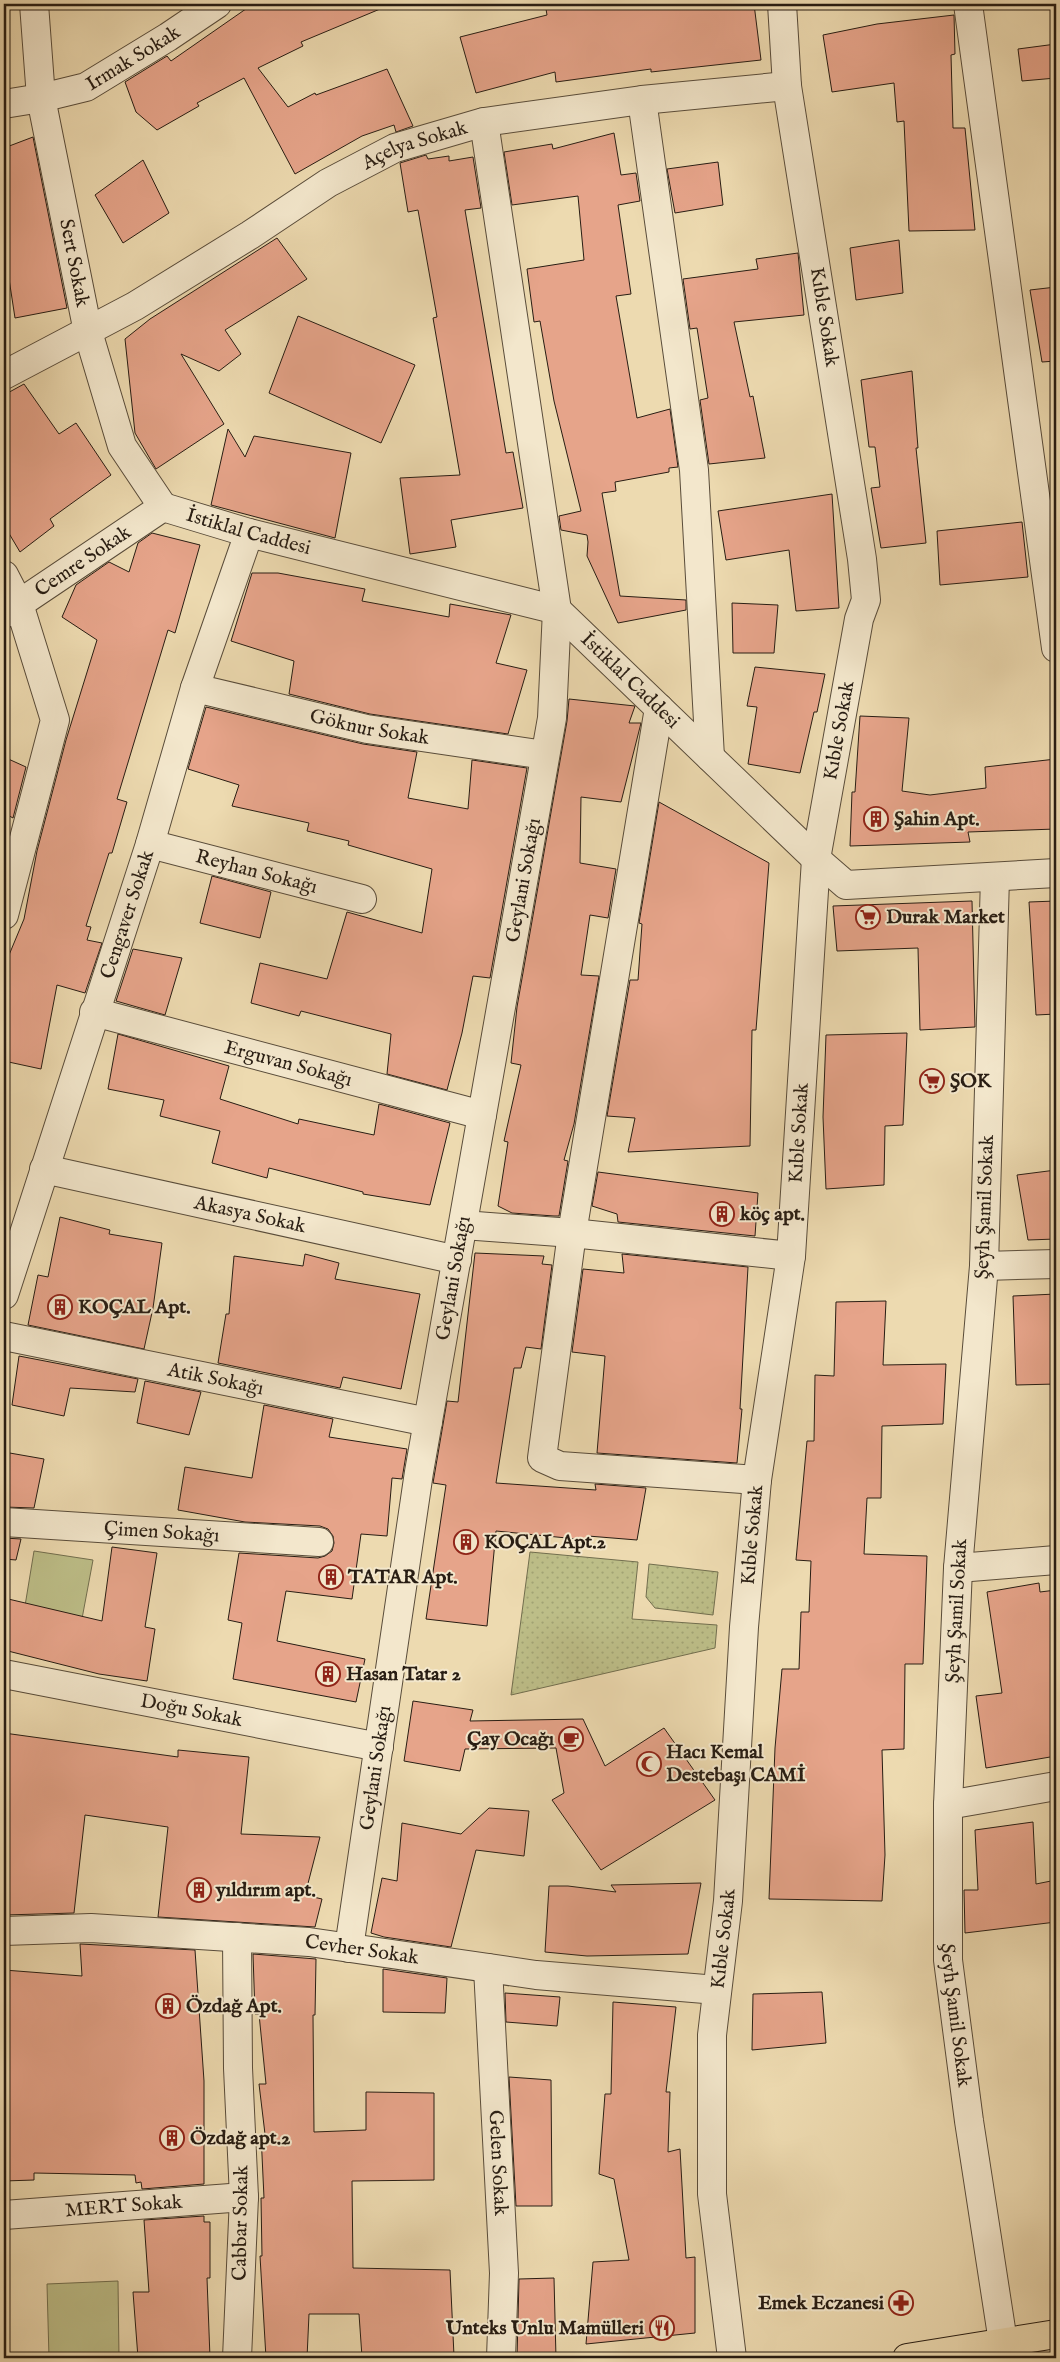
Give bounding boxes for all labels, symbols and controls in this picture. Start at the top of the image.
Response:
street label: Irmak Sokak [81,20,185,97]
street label: Açelya Sokak [357,115,470,176]
street label: Sert Sokak [53,217,95,309]
street label: Kıble Sokak [804,265,844,369]
street label: İstiklal Caddesi [183,502,314,560]
street label: Cemre Sokak [30,519,136,602]
street label: İstiklal Caddesi [575,627,685,734]
street label: Kıble Sokak [818,679,860,782]
street label: Göknur Sokak [307,703,431,750]
building icon: Şahin Apt. [863,806,889,832]
place label: Şahin Apt. [894,807,979,832]
street label: Geylani Sokağı [500,816,547,944]
street label: Reyhan Sokağı [193,844,320,899]
street label: Cengaver Sokak [95,846,160,982]
supermarket icon: Durak Market [855,904,881,930]
place label: Durak Market [886,905,1005,930]
street label: Erguvan Sokağı [222,1035,355,1093]
supermarket icon: ŞOK [919,1068,945,1094]
place label: ŞOK [950,1069,993,1094]
street label: Kıble Sokak [783,1082,814,1184]
street label: Şeyh Şamil Sokak [970,1134,1000,1280]
street label: Akasya Sokak [191,1190,309,1239]
building icon: köç apt. [709,1201,735,1227]
place label: köç apt. [739,1202,805,1227]
street label: Geylani Sokağı [430,1214,476,1342]
building icon: KOÇAL Apt. [47,1294,73,1320]
place label: KOÇAL Apt. [78,1295,190,1320]
street label: Atik Sokağı [165,1357,266,1401]
street label: Kıble Sokak [735,1484,769,1586]
street label: Çimen Sokağı [103,1516,220,1548]
building icon: KOÇAL Apt.2 [453,1529,479,1555]
place label: KOÇAL Apt.2 [484,1530,606,1555]
street label: Şeyh Şamil Sokak [941,1538,973,1684]
building icon: TATAR Apt. [318,1564,344,1590]
place label: TATAR Apt. [347,1565,458,1590]
building icon: Hasan Tatar 2 [315,1661,341,1687]
place label: Hasan Tatar 2 [346,1662,461,1687]
street label: Doğu Sokak [138,1688,245,1733]
street label: Geylani Sokağı [354,1704,397,1832]
cafe icon: Çay Ocağı [558,1726,584,1752]
place label: Çay Ocağı [467,1727,555,1752]
place label: Hacı Kemal Destebaşı CAMİ [666,1740,806,1788]
mosque icon: Hacı Kemal Destebaşı CAMİ [636,1751,662,1777]
building icon: yıldırım apt. [186,1877,212,1903]
place label: yıldırım apt. [215,1878,316,1903]
street label: Kıble Sokak [705,1888,741,1990]
street label: Cevher Sokak [303,1929,421,1970]
street label: Şeyh Şamil Sokak [936,1943,977,2089]
building icon: Özdağ Apt. [155,1993,181,2019]
place label: Özdağ Apt. [186,1994,282,2019]
street label: Gelen Sokak [483,2109,513,2216]
building icon: Özdağ apt.2 [159,2125,185,2151]
place label: Özdağ apt.2 [190,2126,291,2151]
street label: Cabbar Sokak [227,2165,255,2281]
street label: MERT Sokak [64,2189,183,2223]
pharmacy icon: Emek Eczanesi [888,2290,914,2316]
place label: Emek Eczanesi [758,2291,885,2316]
restaurant icon: Unteks Unlu Mamülleri [649,2315,675,2341]
place label: Unteks Unlu Mamülleri [445,2316,645,2341]

